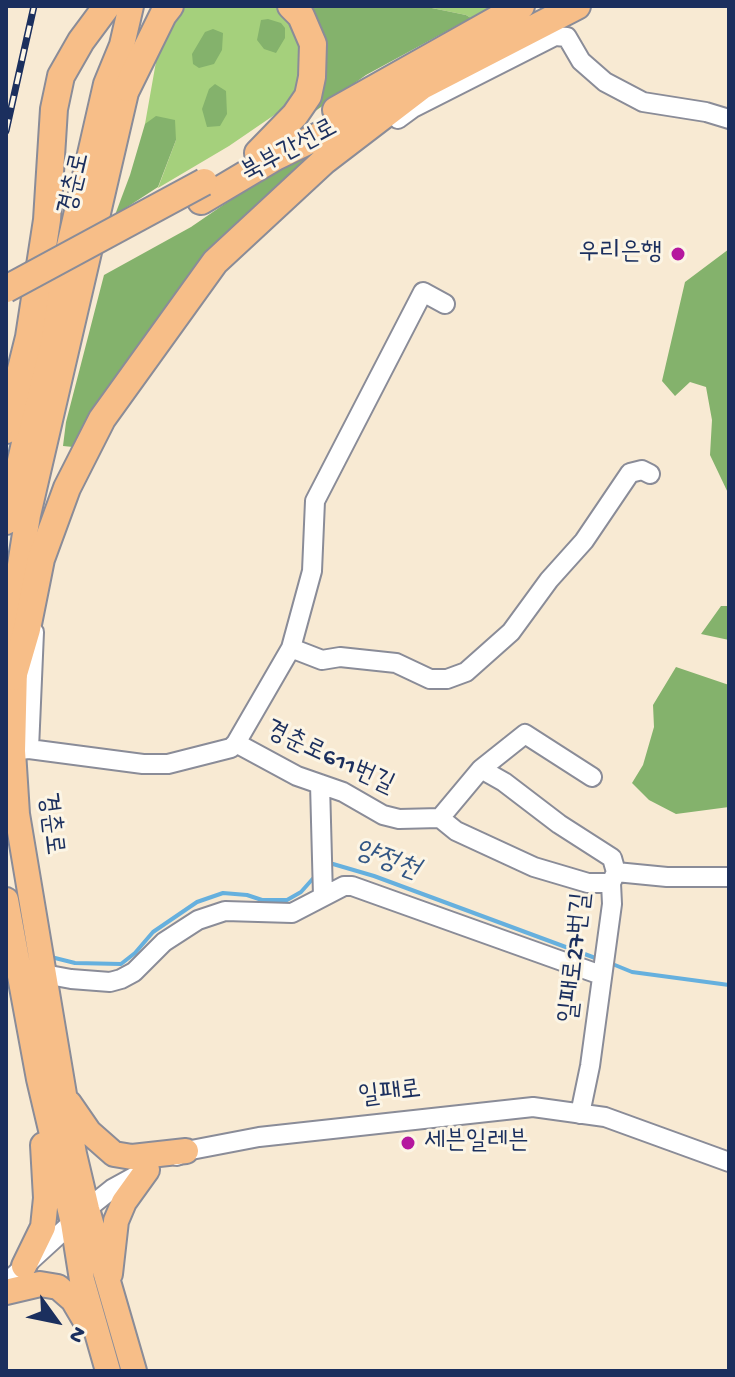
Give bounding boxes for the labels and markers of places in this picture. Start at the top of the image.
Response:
place label: 우리은행 [578,238,662,270]
marker: 우리은행 [669,245,687,263]
place label: 세븐일레븐 [424,1127,529,1159]
marker: 세븐일레븐 [399,1134,417,1152]

